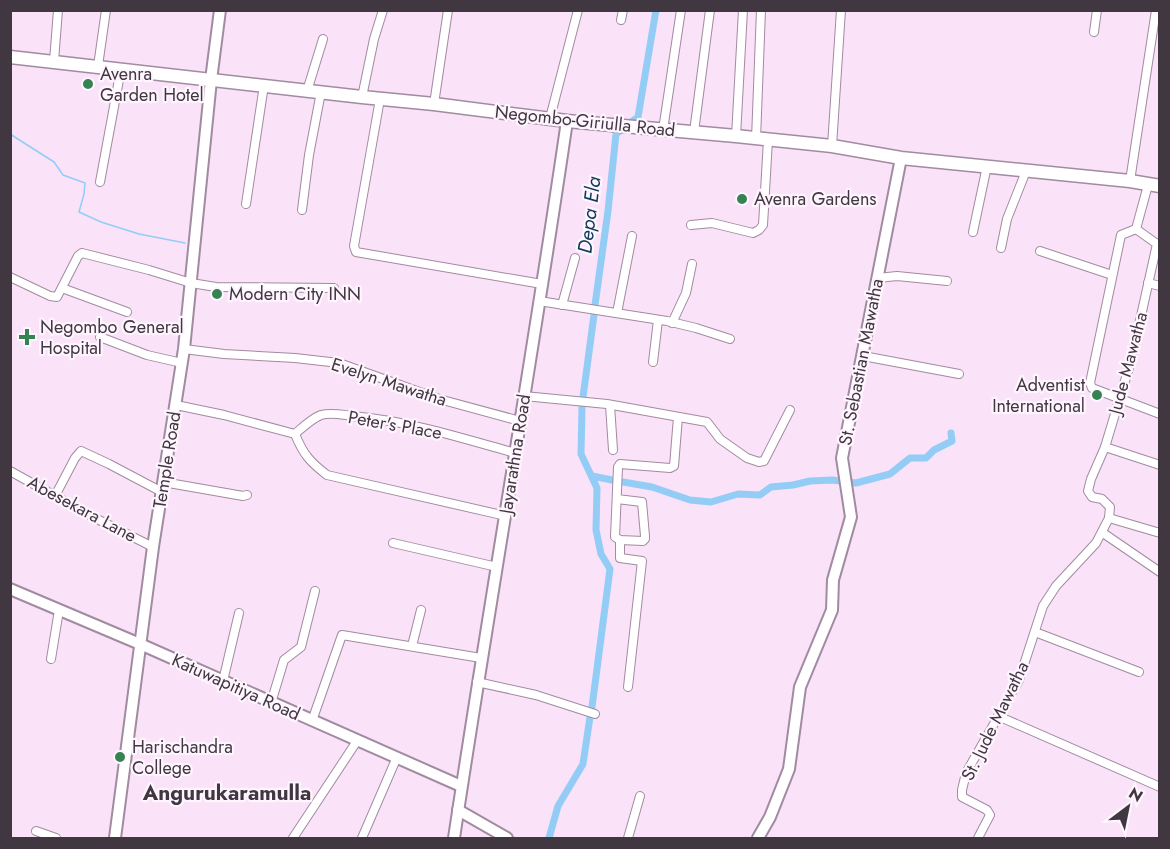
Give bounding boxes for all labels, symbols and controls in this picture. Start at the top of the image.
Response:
place label: Avenra Garden Hotel [100,61,204,108]
marker: Avenra Garden Hotel [81,77,95,91]
street label: Negombo-Giriulla Road [493,99,677,143]
water label: Depa Ela [570,175,609,255]
place label: Avenra Gardens [754,186,877,212]
marker: Avenra Gardens [735,192,749,206]
street label: St. Sebastian Mawatha [832,276,890,448]
place label: Modern City INN [229,281,361,307]
marker: Modern City INN [210,287,224,301]
street label: Jude Mawatha [1101,309,1154,419]
place label: Negombo General Hospital [40,314,184,361]
marker: Negombo General Hospital [18,328,36,346]
street label: Evelyn Mawatha [328,351,450,413]
place label: Adventist International [992,372,1086,419]
marker: Adventist International [1090,388,1104,402]
street label: Jayarathna Road [492,393,537,517]
street label: Peter's Place [346,404,444,446]
street label: Temple Road [147,410,187,510]
street label: Abesekara Lane [23,469,141,549]
street label: Katuwapitiya Road [168,647,304,727]
street label: St. Jude Mawatha [955,657,1035,785]
place label: Harischandra College [132,734,233,781]
marker: Harischandra College [113,750,127,764]
north arrow [1098,777,1158,837]
district label: Angurukaramulla [142,778,311,808]
text: N [1124,782,1147,808]

